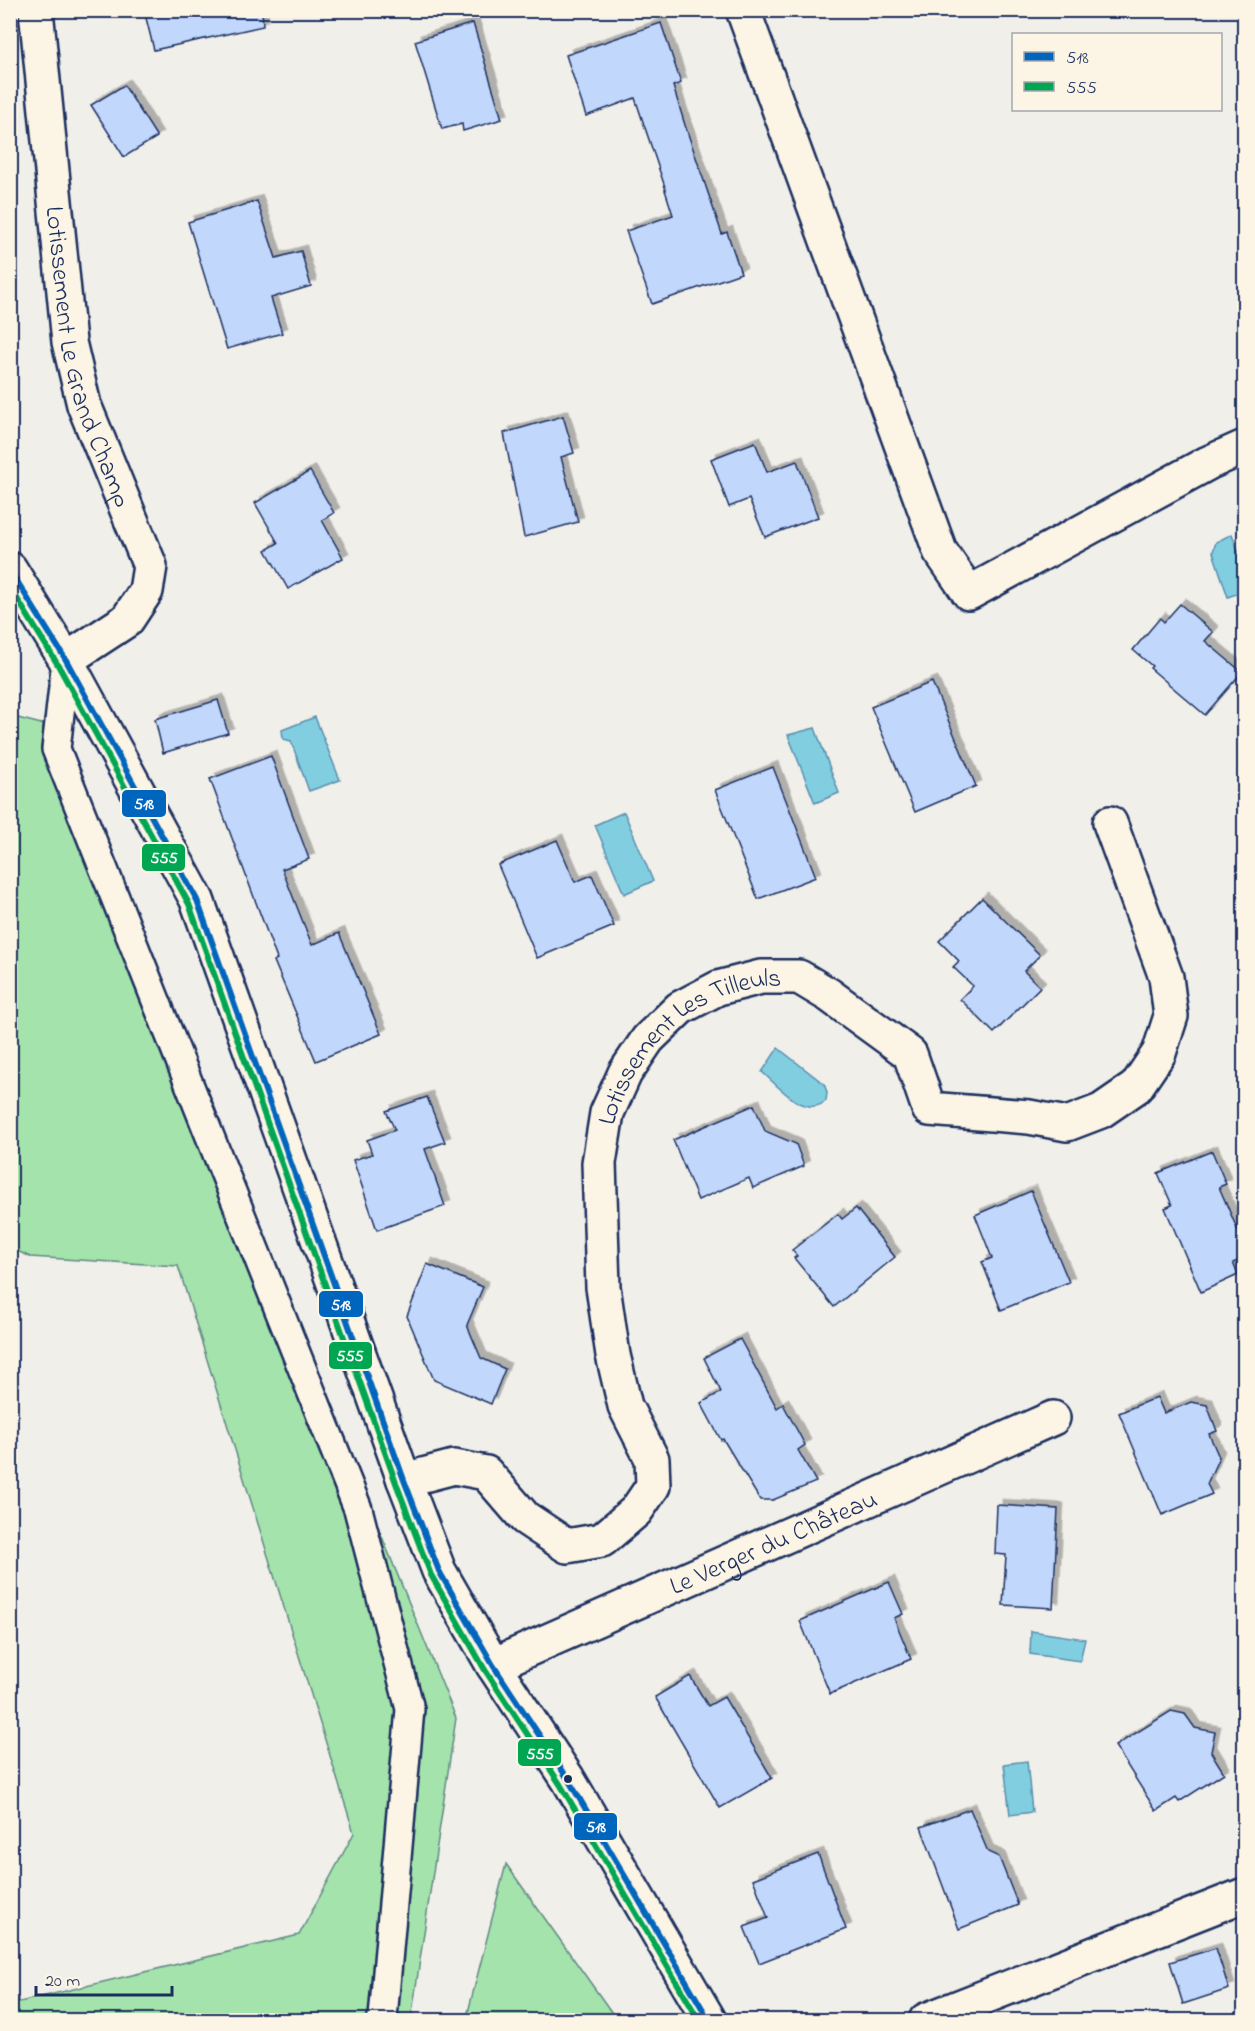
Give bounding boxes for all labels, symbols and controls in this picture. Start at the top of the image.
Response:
legend [1012,33,1222,111]
text: 518 [1066,46,1089,72]
text: 555 [1066,76,1097,102]
street label: Lotissement Le Grand Champ [34,205,140,514]
line badge: 518 [121,789,167,818]
text: 518 [134,793,154,817]
line badge: 555 [141,843,186,872]
text: 555 [150,847,179,871]
street label: Lotissement Les Tilleuls [589,961,781,1127]
line badge: 518 [318,1290,364,1318]
text: 518 [331,1294,351,1318]
line badge: 555 [328,1341,373,1370]
text: 555 [336,1345,365,1369]
street label: Le Verger du Château [664,1482,884,1607]
line badge: 555 [517,1738,562,1767]
text: 555 [526,1743,555,1767]
unlabelled marker [562,1773,574,1785]
line badge: 518 [573,1812,618,1841]
text: 518 [586,1816,606,1840]
scale bar [36,1959,172,1997]
text: 20 m [45,1969,80,1995]

